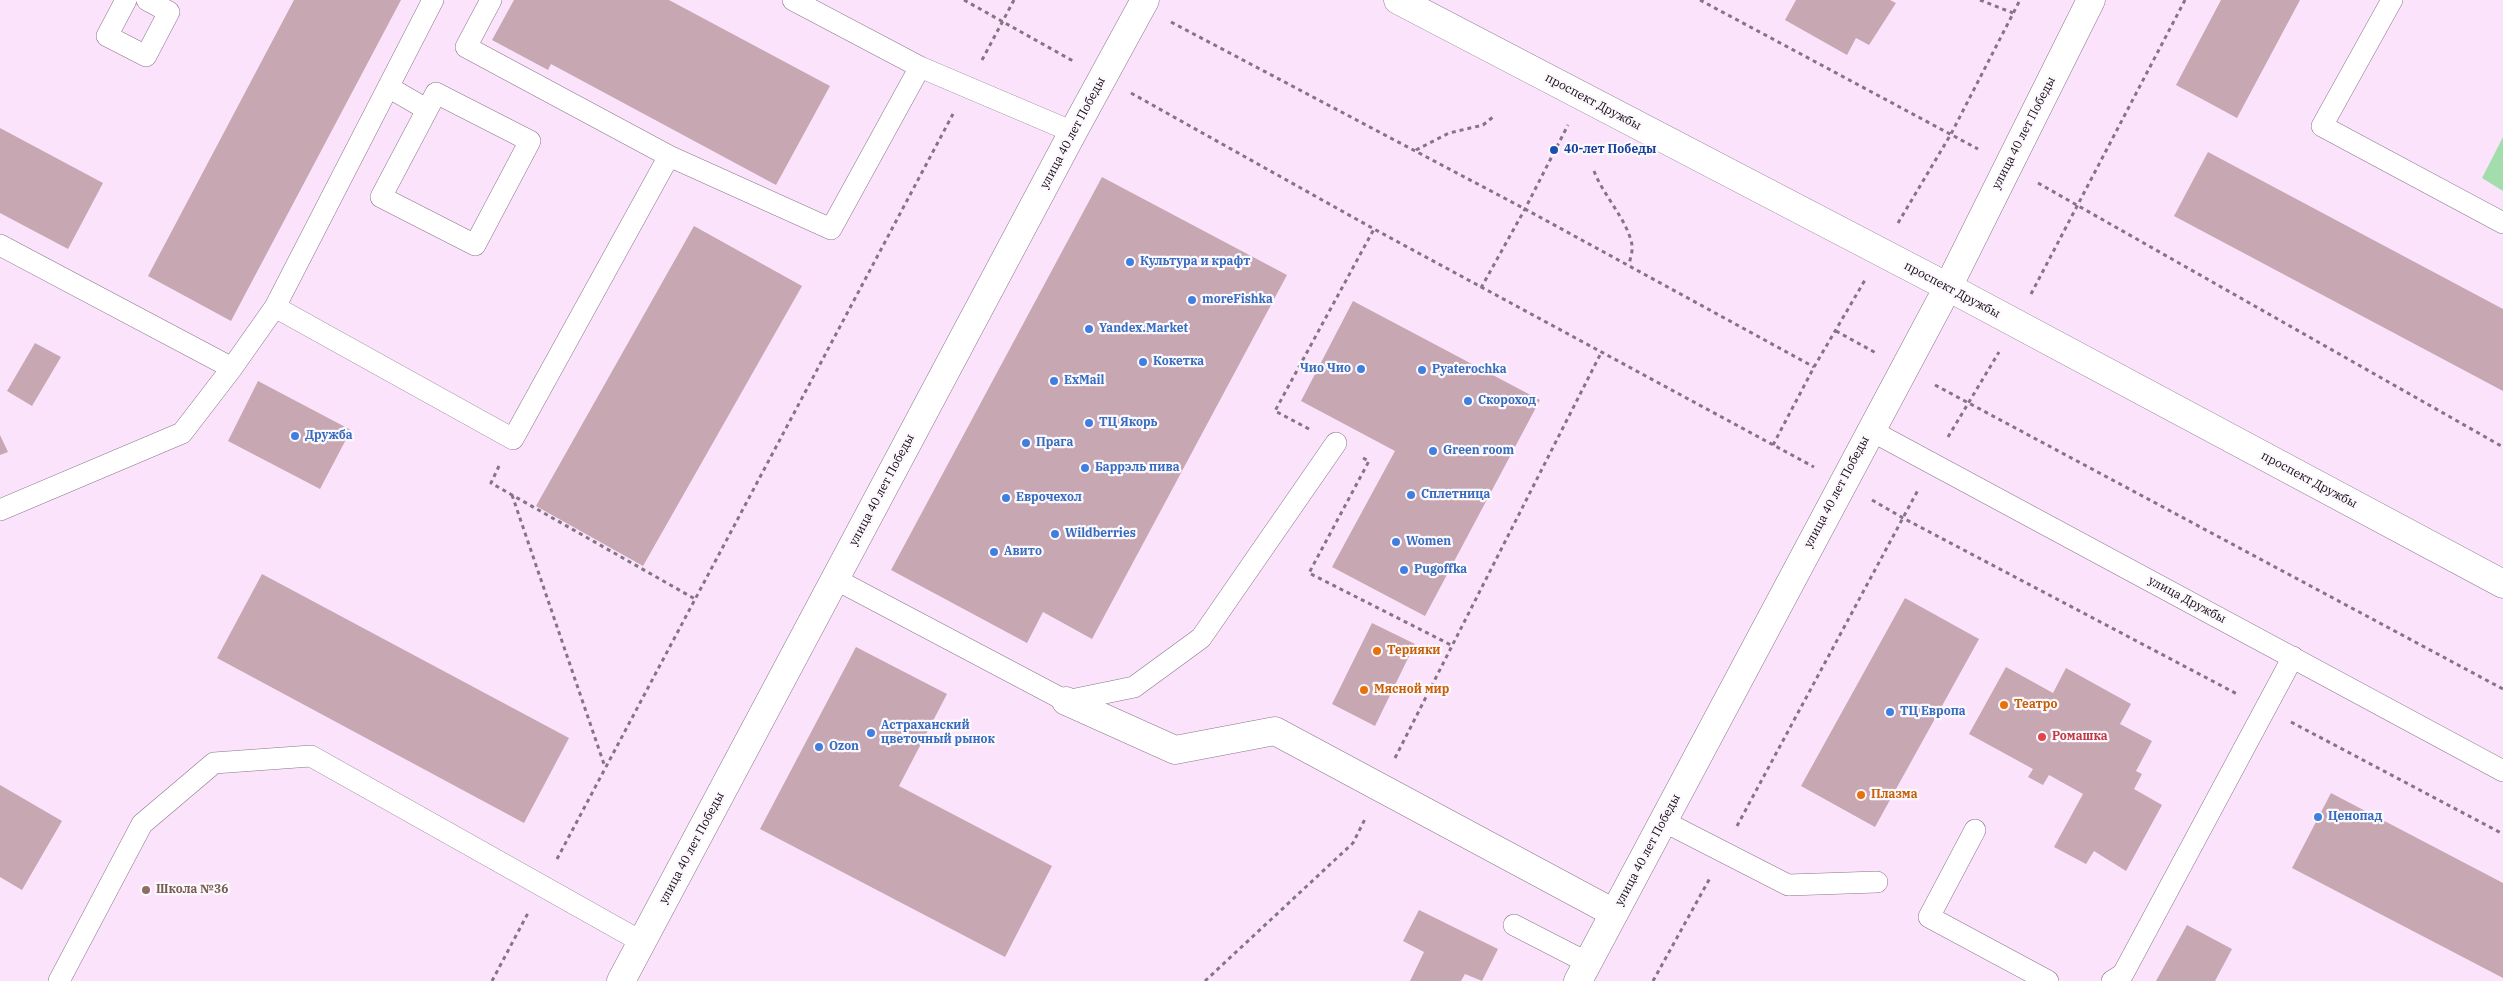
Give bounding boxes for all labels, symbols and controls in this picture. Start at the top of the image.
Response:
street label: проспект Дружбы [1543,71,1643,133]
street label: улица 40 лет Победы [1989,74,2059,192]
street label: улица 40 лет Победы [1037,75,1109,191]
place label: 40-лет Победы [1564,143,1656,157]
marker: 40-лет Победы [1548,144,1560,156]
place label: Культура и крафт [1140,255,1250,269]
marker: Культура и крафт [1124,256,1136,268]
street label: проспект Дружбы [1902,259,2002,321]
place label: moreFishka [1202,293,1273,307]
marker: moreFishka [1186,294,1198,306]
place label: Yandex.Market [1099,322,1188,336]
marker: Yandex.Market [1083,323,1095,335]
place label: Кокетка [1153,355,1204,369]
marker: Кокетка [1137,356,1149,368]
place label: Чио Чио [1300,362,1351,376]
marker: Чио Чио [1355,363,1367,375]
place label: Pyaterochka [1432,363,1507,377]
marker: Pyaterochka [1416,364,1428,376]
place label: ExMail [1064,374,1104,388]
marker: ExMail [1048,375,1060,387]
place label: Скороход [1478,394,1536,408]
marker: Скороход [1462,395,1474,407]
place label: ТЦ Якорь [1099,416,1158,430]
marker: ТЦ Якорь [1083,417,1095,429]
place label: Дружба [305,429,353,443]
marker: Дружба [289,430,301,442]
street label: улица 40 лет Победы [846,432,918,548]
street label: улица 40 лет Победы [1801,434,1873,550]
place label: Прага [1036,436,1073,450]
marker: Прага [1020,437,1032,449]
place label: Green room [1443,444,1514,458]
marker: Green room [1427,445,1439,457]
street label: проспект Дружбы [2259,449,2359,511]
place label: Баррэль пива [1095,461,1180,475]
marker: Баррэль пива [1079,462,1091,474]
place label: Сплетница [1421,488,1490,502]
marker: Сплетница [1405,489,1417,501]
place label: Еврочехол [1016,491,1082,505]
marker: Еврочехол [1000,492,1012,504]
place label: Wildberries [1065,527,1136,541]
marker: Wildberries [1049,528,1061,540]
place label: Women [1406,535,1451,549]
marker: Women [1390,536,1402,548]
place label: Авито [1004,545,1042,559]
marker: Авито [988,546,1000,558]
place label: Pugoffka [1414,563,1467,577]
marker: Pugoffka [1398,564,1410,576]
street label: улица Дружбы [2146,573,2228,627]
place label: Терияки [1387,644,1441,658]
marker: Терияки [1371,645,1383,657]
place label: Мясной мир [1374,683,1449,697]
marker: Мясной мир [1358,684,1370,696]
place label: Театро [2014,698,2057,712]
marker: Театро [1998,699,2010,711]
place label: ТЦ Европа [1900,705,1966,719]
marker: ТЦ Европа [1884,706,1896,718]
place label: Астраханский цветочный рынок [881,719,995,747]
marker: Астраханский цветочный рынок [865,727,877,739]
place label: Ромашка [2052,730,2108,744]
marker: Ромашка [2036,731,2048,743]
place label: Ozon [829,740,859,754]
marker: Ozon [813,741,825,753]
place label: Плазма [1871,788,1918,802]
marker: Плазма [1855,789,1867,801]
street label: улица 40 лет Победы [656,790,728,906]
street label: улица 40 лет Победы [1612,792,1684,908]
place label: Ценопад [2328,810,2382,824]
marker: Ценопад [2312,811,2324,823]
place label: Школа №36 [156,883,228,897]
marker: Школа №36 [140,884,152,896]

